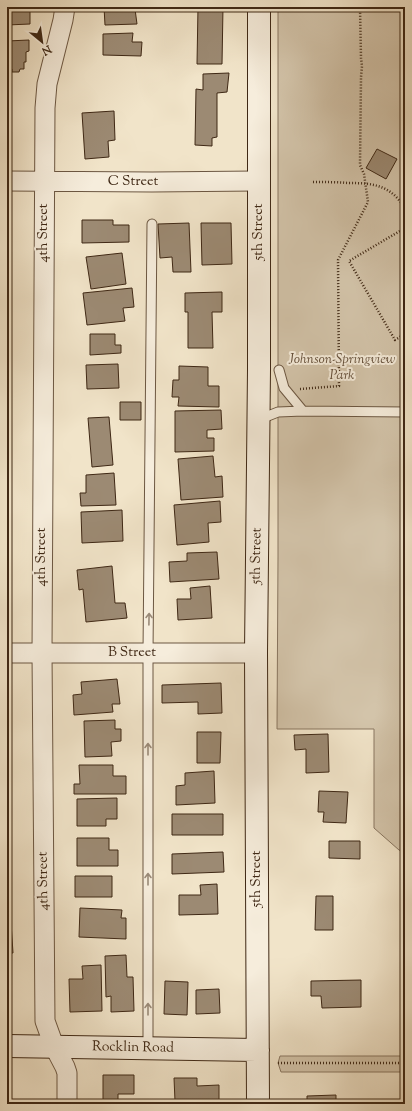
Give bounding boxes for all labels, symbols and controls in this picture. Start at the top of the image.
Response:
north arrow [22,22,62,62]
text: N [38,40,55,59]
street label: C Street [108,172,158,192]
street label: 4th Street [34,203,54,263]
street label: 5th Street [249,203,269,261]
park label: Johnson-Springview Park [288,350,396,386]
street label: 4th Street [32,527,52,587]
street label: 5th Street [246,527,267,586]
one-way arrow [145,613,152,626]
street label: B Street [108,643,156,663]
one-way arrow [144,743,152,756]
street label: 5th Street [247,850,267,908]
street label: 4th Street [33,851,55,911]
one-way arrow [144,873,152,886]
one-way arrow [144,1003,152,1016]
street label: Rocklin Road [92,1037,174,1059]

